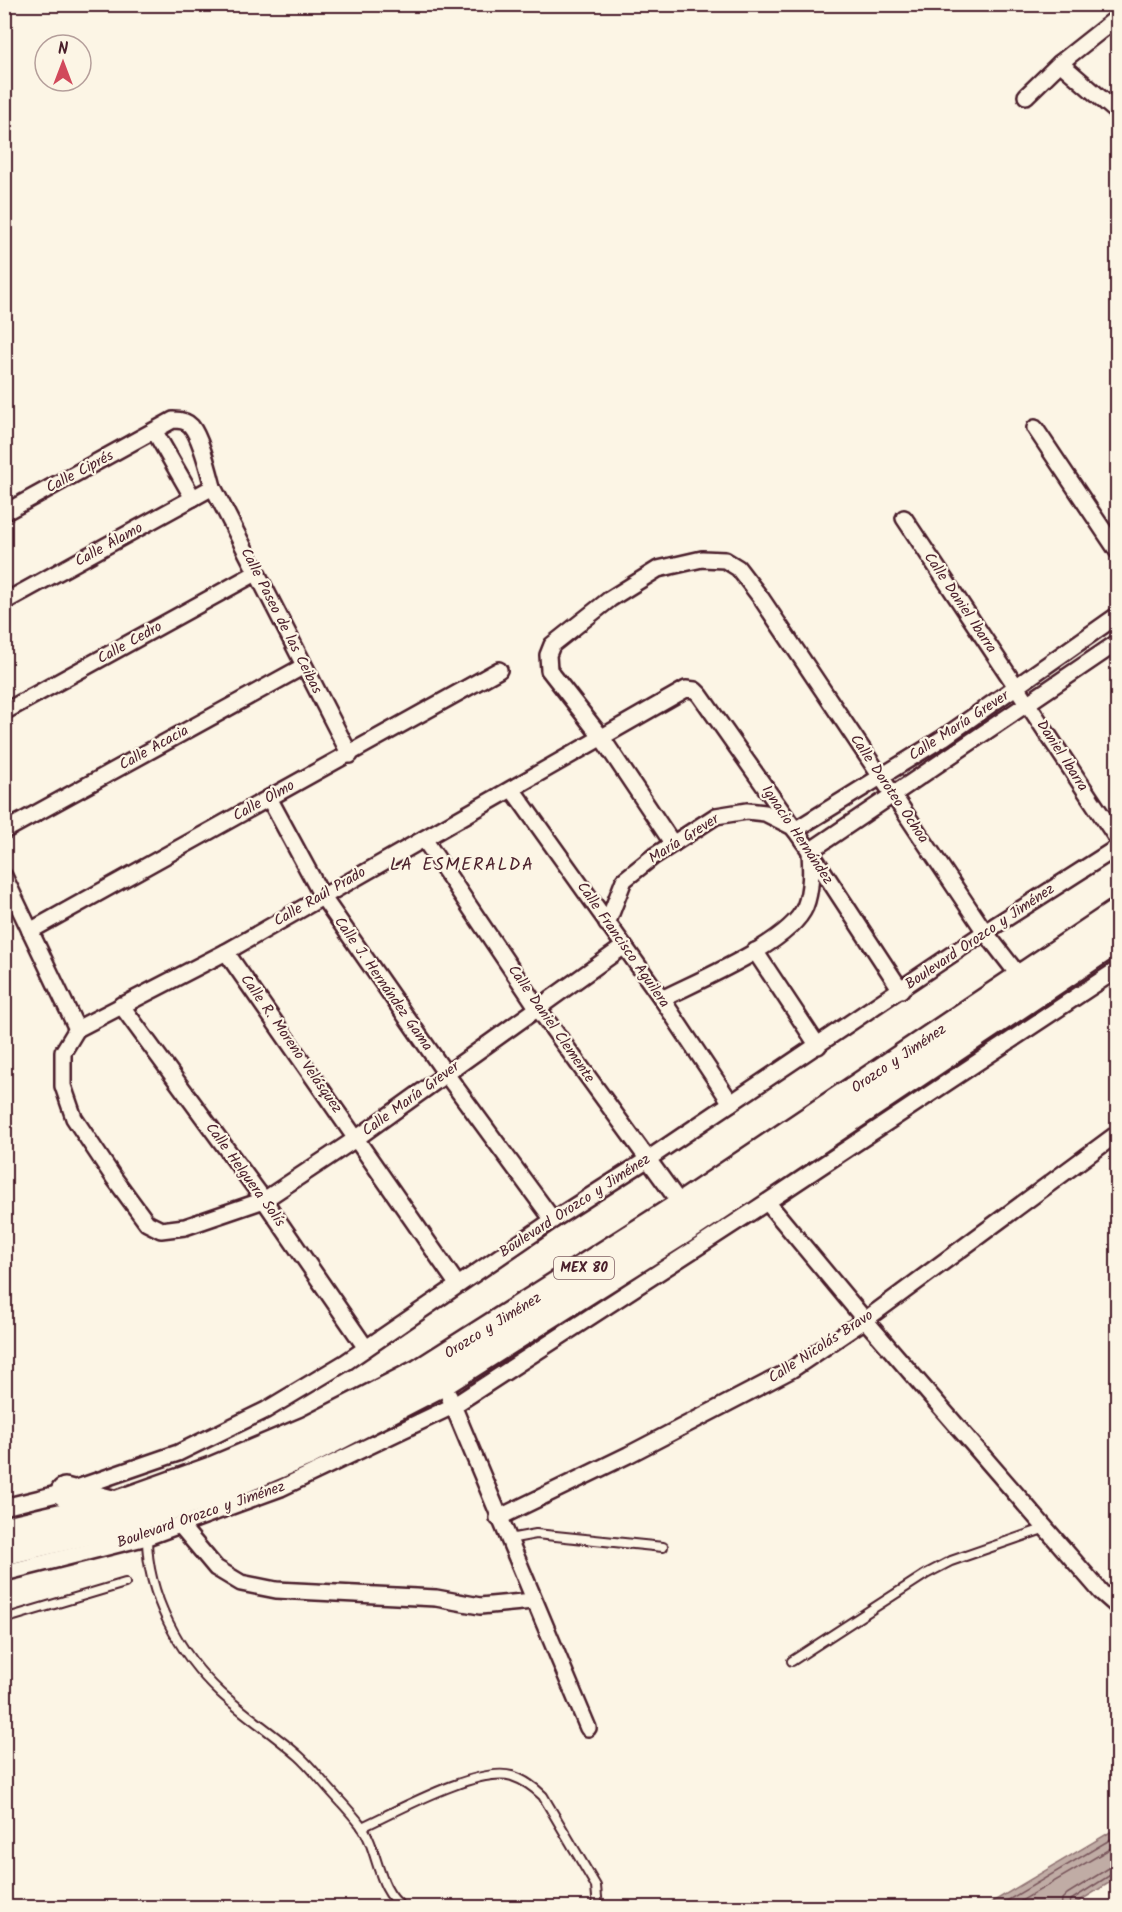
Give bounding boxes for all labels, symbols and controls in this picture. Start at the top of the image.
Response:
north arrow [33,33,93,93]
text: N [58,37,68,62]
street label: Calle Ciprés [42,444,119,500]
street label: Calle Álamo [71,516,148,574]
street label: Calle Paseo de las Ceibas [234,544,329,699]
street label: Calle Daniel Ibarra [917,548,1003,658]
street label: Calle Cedro [93,615,167,671]
street label: Calle María Grever [904,684,1015,768]
street label: Daniel Ibarra [1030,715,1094,797]
street label: Calle Acacia [115,719,193,777]
street label: Calle Doroteo Ochoa [843,729,935,849]
street label: Calle Olmo [229,774,300,828]
street label: Ignacio Hernández [755,780,839,890]
street label: María Grever [644,807,725,870]
district label: LA ESMERALDA [390,851,534,880]
street label: Calle Raúl Prado [269,861,371,933]
street label: Calle Francisco Aguilera [570,877,676,1013]
street label: Boulevard Orozco y Jiménez [900,878,1060,996]
street label: Calle J. Hernández Gama [327,912,439,1056]
street label: Calle Daniel Clemente [501,960,601,1088]
street label: Calle R. Moreno Velásquez [234,969,348,1119]
street label: Orozco y Jiménez [846,1018,952,1100]
street label: Calle María Grever [357,1055,466,1143]
street label: Calle Helguera Solís [199,1118,292,1233]
street label: Boulevard Orozco y Jiménez [495,1148,656,1264]
road number: MEX 80 [554,1257,614,1279]
street label: Orozco y Jiménez [440,1286,547,1365]
street label: Calle Nicolás Bravo [764,1304,879,1390]
street label: Boulevard Orozco y Jiménez [114,1475,289,1555]

